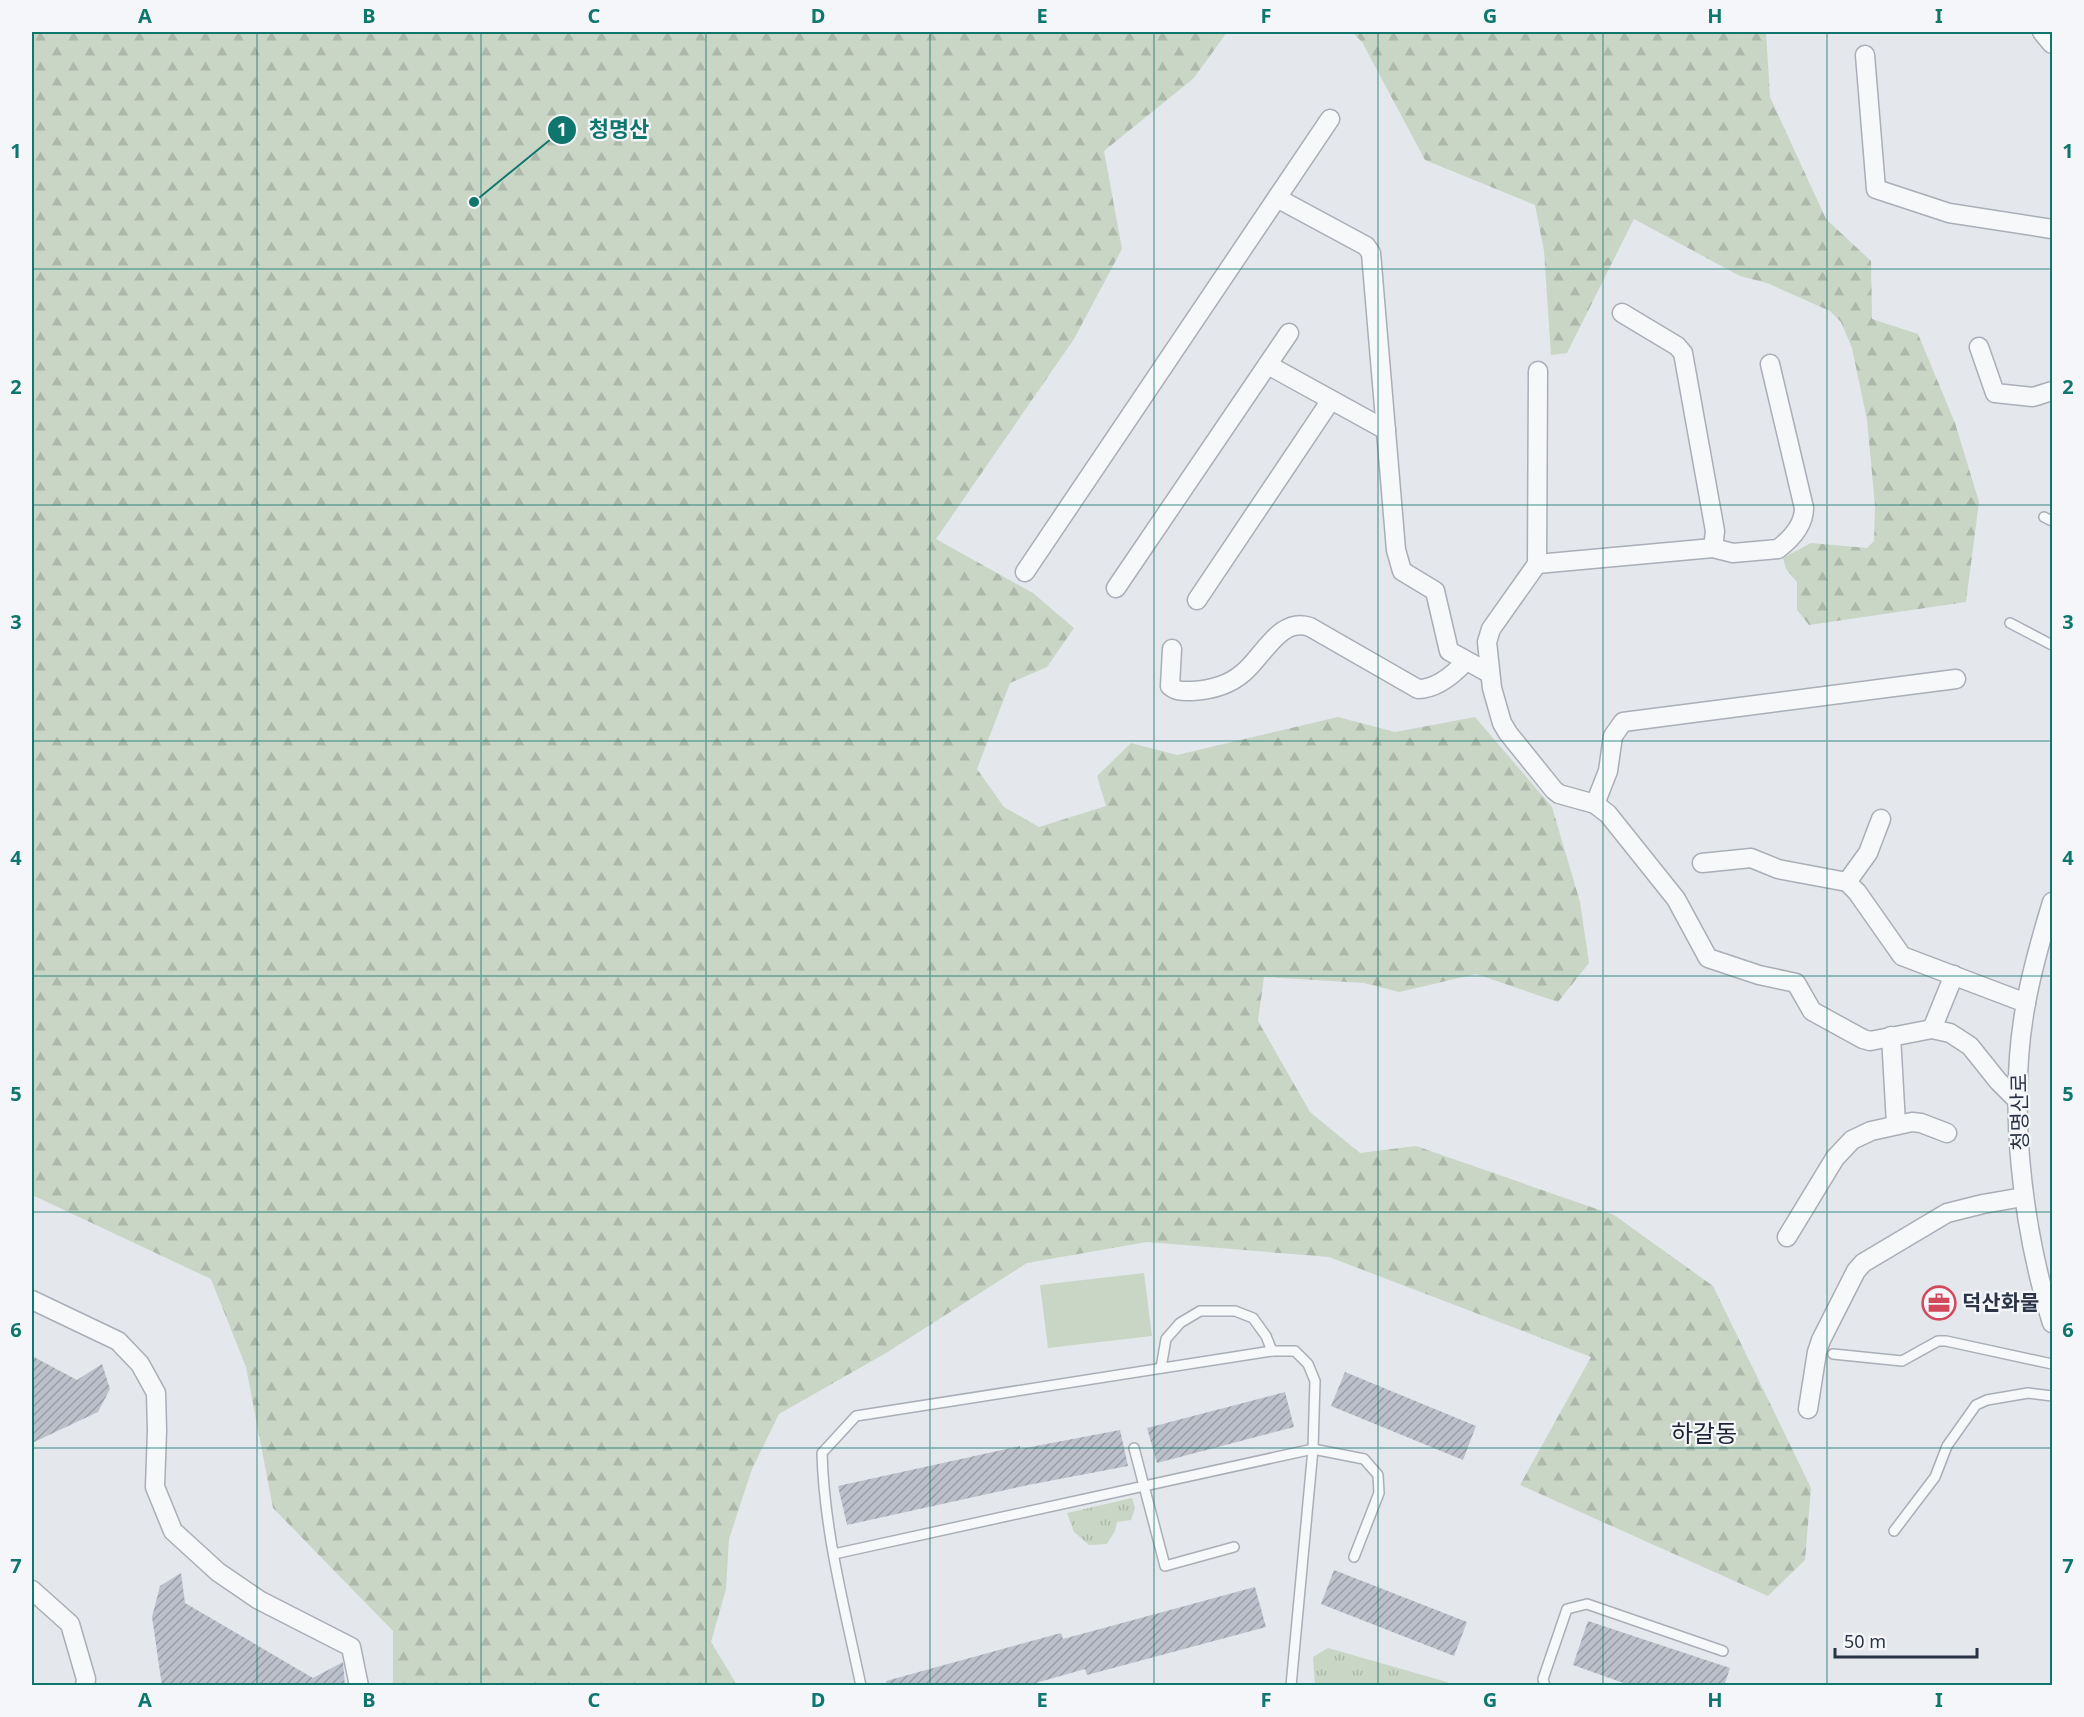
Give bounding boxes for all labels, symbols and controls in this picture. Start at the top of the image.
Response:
text: A [138,2,152,29]
text: B [362,2,376,29]
text: C [588,2,601,29]
text: D [811,2,825,29]
text: E [1036,2,1048,29]
text: F [1261,2,1271,29]
text: G [1483,2,1497,29]
text: H [1707,2,1723,29]
text: I [1935,2,1943,29]
callout: 청명산 [547,110,661,150]
text: 청명산 [589,113,649,143]
text: 1 [557,117,567,141]
text: 1 [10,137,22,164]
text: 1 [2062,137,2074,164]
text: 2 [10,373,22,400]
text: 2 [2062,373,2074,400]
text: 3 [10,608,22,635]
text: 3 [2062,608,2074,635]
text: 4 [10,844,22,871]
text: 4 [2062,844,2074,871]
street label: 청명산로 [2004,1073,2034,1151]
text: 5 [10,1080,22,1107]
text: 5 [2062,1080,2074,1107]
office icon: 덕산화물 [1921,1285,1957,1321]
place label: 덕산화물 [1962,1288,2039,1316]
text: 6 [10,1316,22,1343]
text: 6 [2062,1316,2074,1343]
district label: 하갈동 [1671,1416,1737,1449]
text: 7 [10,1552,22,1579]
text: 7 [2062,1552,2074,1579]
scale bar [1835,1621,1978,1659]
text: 50 m [1844,1629,1886,1653]
text: A [138,1686,152,1713]
text: B [362,1686,376,1713]
text: C [588,1686,601,1713]
text: D [811,1686,825,1713]
text: E [1036,1686,1048,1713]
text: F [1261,1686,1271,1713]
text: G [1483,1686,1497,1713]
text: H [1707,1686,1723,1713]
text: I [1935,1686,1943,1713]

